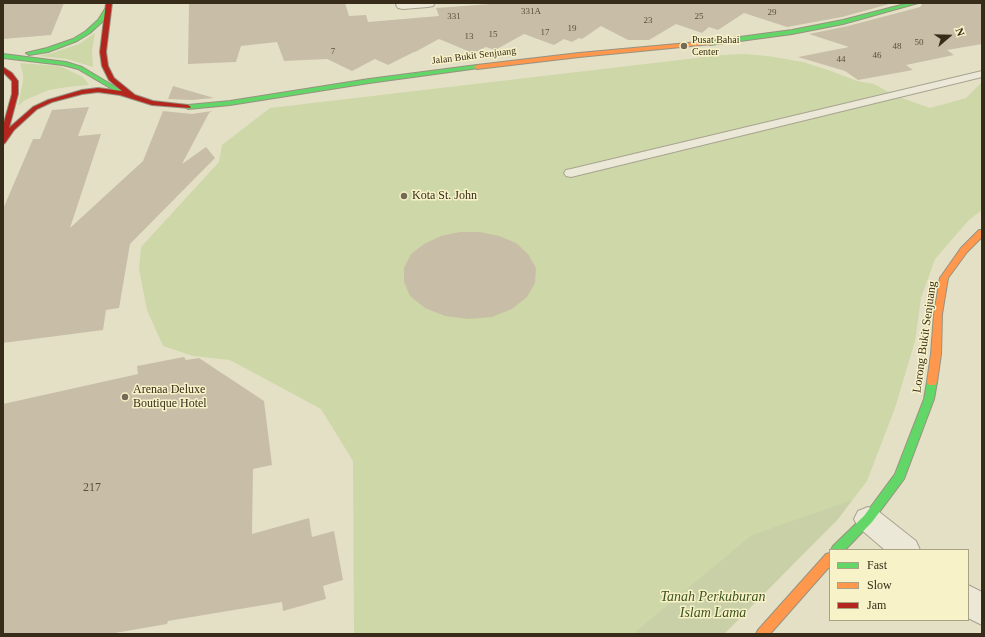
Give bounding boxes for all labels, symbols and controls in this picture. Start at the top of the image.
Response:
house number: 331A [521,7,541,17]
house number: 29 [768,8,776,18]
house number: 331 [447,12,461,22]
house number: 25 [694,12,704,22]
house number: 23 [644,16,652,26]
north arrow [929,16,969,56]
house number: 19 [568,24,576,34]
text: N [953,26,967,38]
house number: 17 [540,28,550,38]
house number: 15 [488,30,498,40]
house number: 13 [464,32,474,42]
place label: Pusat Bahai Center [692,34,739,58]
house number: 50 [914,38,924,48]
marker: Pusat Bahai Center [679,41,689,51]
house number: 48 [892,42,902,52]
street label: Jalan Bukit Senjuang [431,45,517,67]
house number: 7 [331,47,335,57]
house number: 46 [872,51,882,61]
house number: 44 [836,55,846,65]
place label: Kota St. John [412,189,477,203]
marker: Kota St. John [399,191,409,201]
street label: Lorong Bukit Senjuang [910,280,940,394]
place label: Arenaa Deluxe Boutique Hotel [133,383,207,411]
marker: Arenaa Deluxe Boutique Hotel [120,392,130,402]
house number: 217 [83,481,101,495]
legend [829,549,969,621]
text: Fast [867,558,887,572]
text: Slow [867,578,892,592]
park label: Tanah Perkuburan Islam Lama [661,589,765,622]
text: Jam [867,598,886,612]

